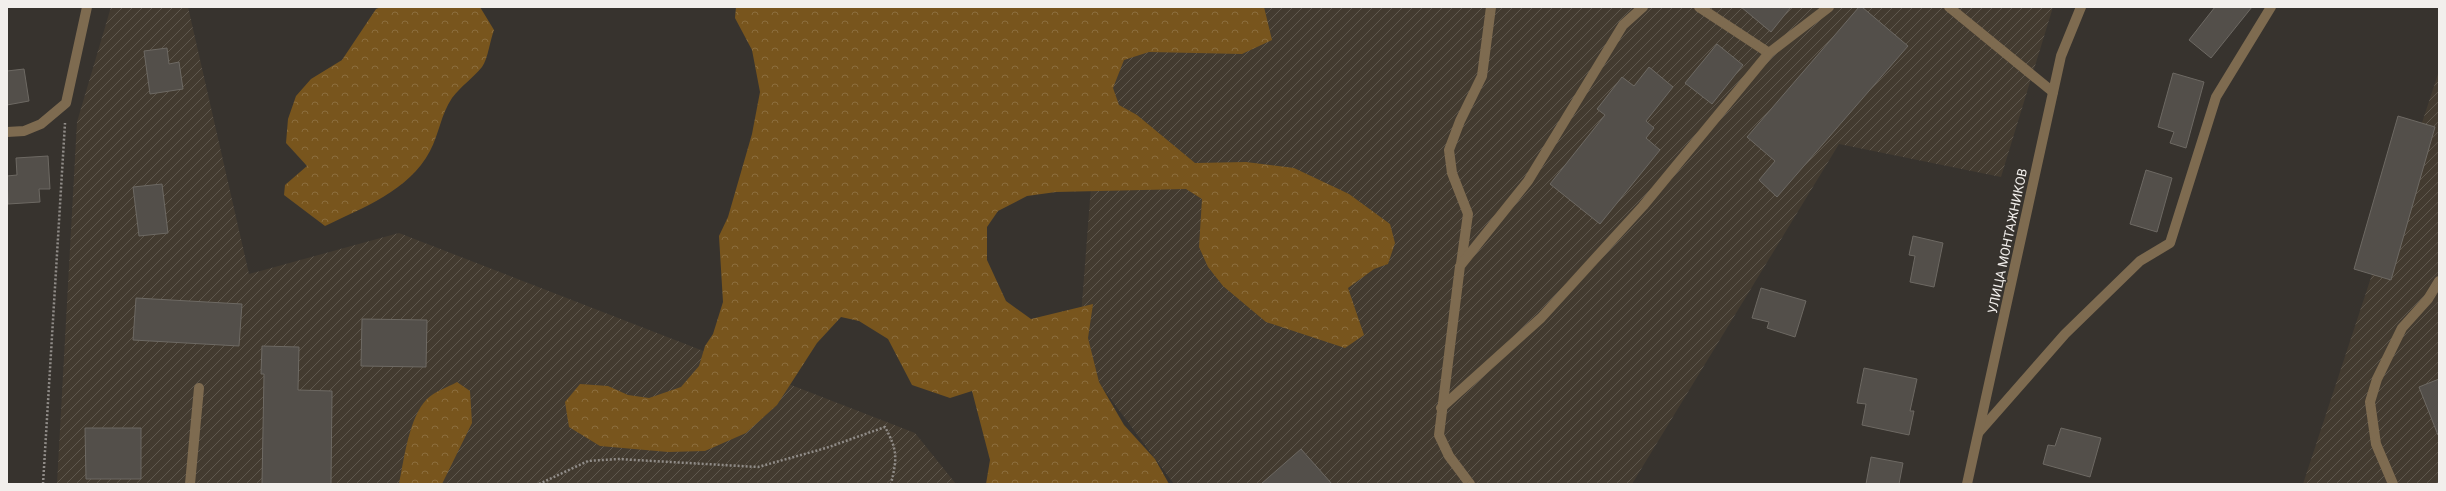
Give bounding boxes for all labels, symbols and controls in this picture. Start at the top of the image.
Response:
street label: УЛИЦА МОНТАЖНИКОВ [1985,167,2030,315]

